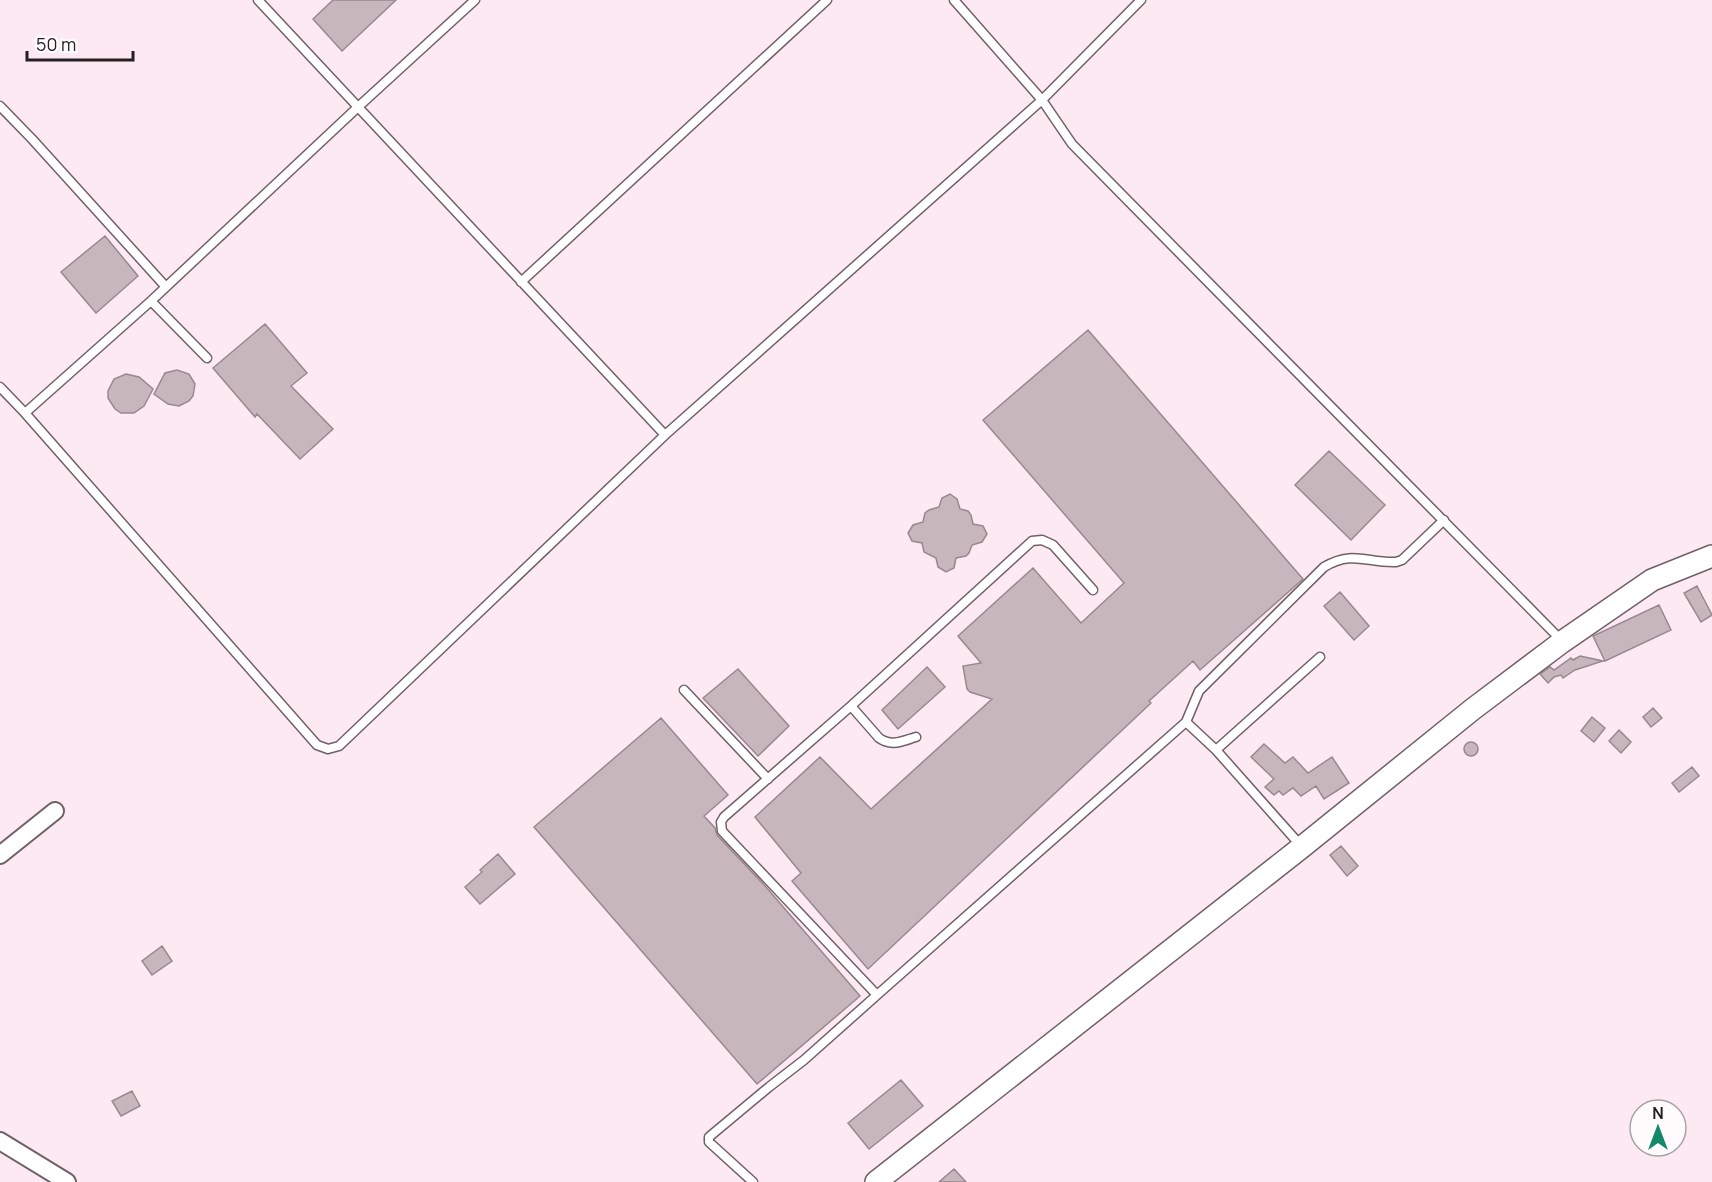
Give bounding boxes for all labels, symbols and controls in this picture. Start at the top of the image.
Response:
scale bar [27,24,134,62]
text: 50 m [36,32,76,56]
north arrow [1628,1098,1688,1158]
text: N [1652,1102,1664,1124]

